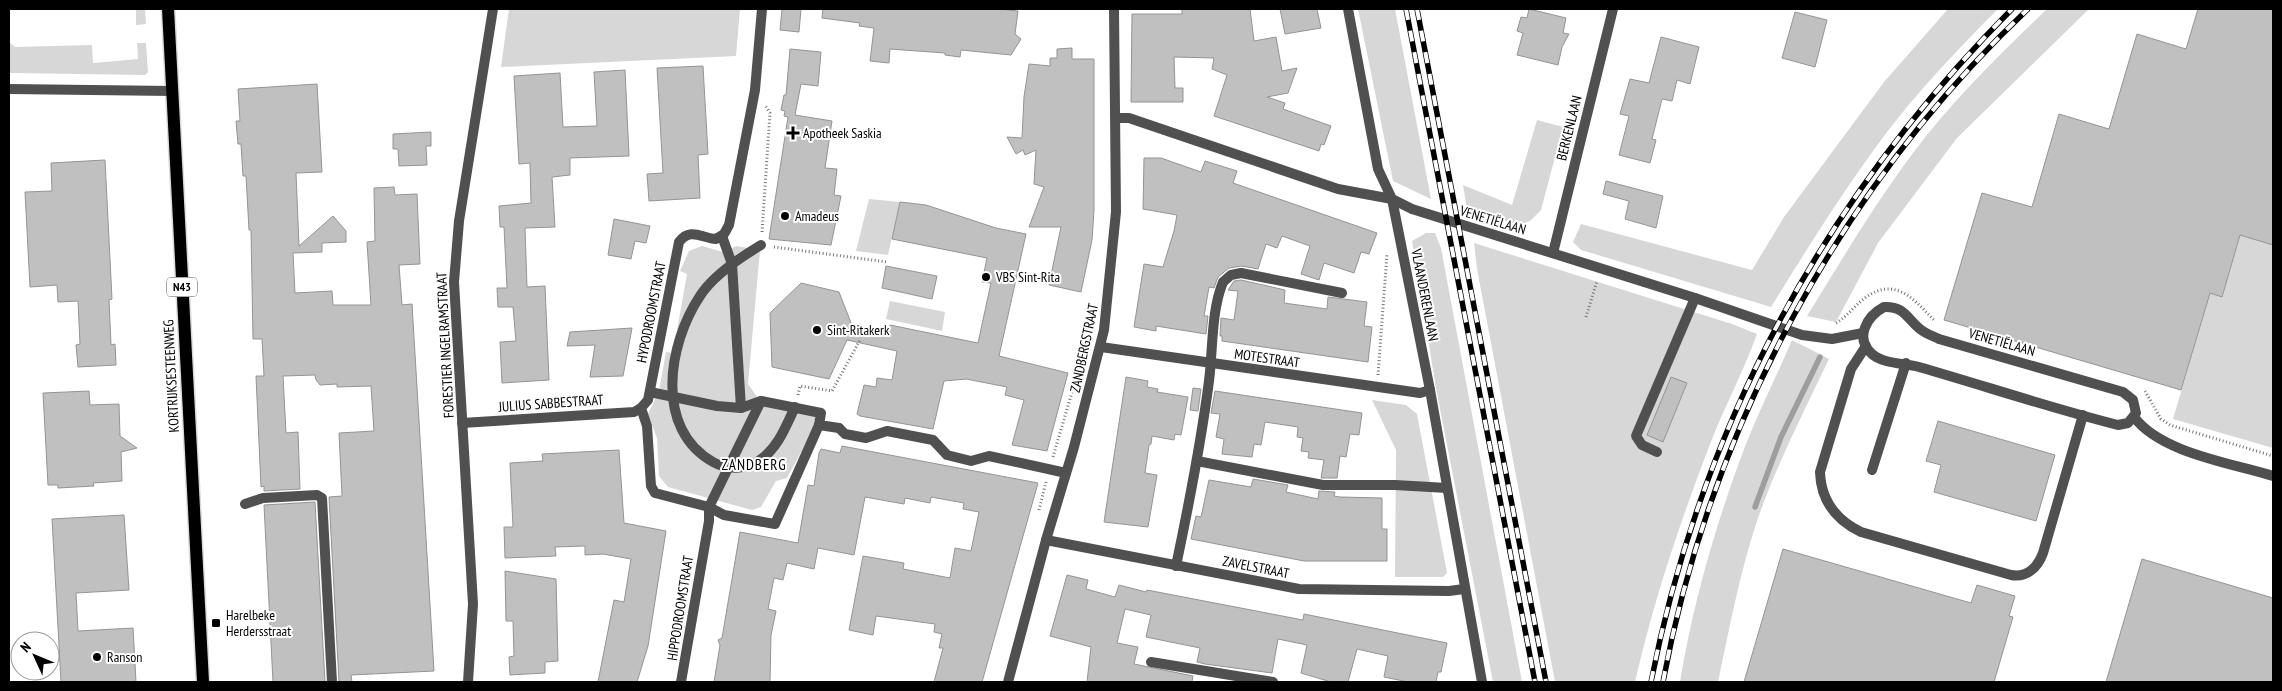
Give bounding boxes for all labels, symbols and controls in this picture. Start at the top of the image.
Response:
street label: BERKENLAAN [1552,94,1586,162]
place label: Apotheek Saskia [803,124,882,142]
marker: Apotheek Saskia [787,127,799,139]
street label: VENETIËLAAN [1457,201,1528,239]
place label: Amadeus [795,207,839,225]
marker: Amadeus [779,210,791,222]
street label: VLAANDERENLAAN [1407,246,1443,343]
street label: HYPODROOMSTRAAT [632,259,670,364]
place label: VBS Sint-Rita [995,268,1060,286]
street label: FORESTIER INGELRAMSTRAAT [432,271,458,418]
marker: VBS Sint-Rita [980,271,992,283]
road number: N43 [167,278,197,296]
street label: ZANDBERGSTRAAT [1066,301,1102,394]
street label: KORTRIJKSESTEENWEG [159,319,183,433]
place label: Sint-Ritakerk [827,321,890,339]
marker: Sint-Ritakerk [811,324,823,336]
street label: VENETIËLAAN [1966,324,2037,360]
street label: MOTESTRAAT [1233,345,1302,372]
street label: JULIUS SABBESTRAAT [497,390,605,416]
district label: ZANDBERG [721,455,787,474]
street label: ZAVELSTRAAT [1221,552,1292,582]
street label: HIPPODROOMSTRAAT [663,553,697,662]
place label: Harelbeke Herdersstraat [226,606,291,640]
marker: Harelbeke Herdersstraat [210,617,222,629]
north arrow [10,631,60,681]
text: N [17,638,35,656]
place label: Ranson [107,648,142,666]
marker: Ranson [91,651,103,663]

